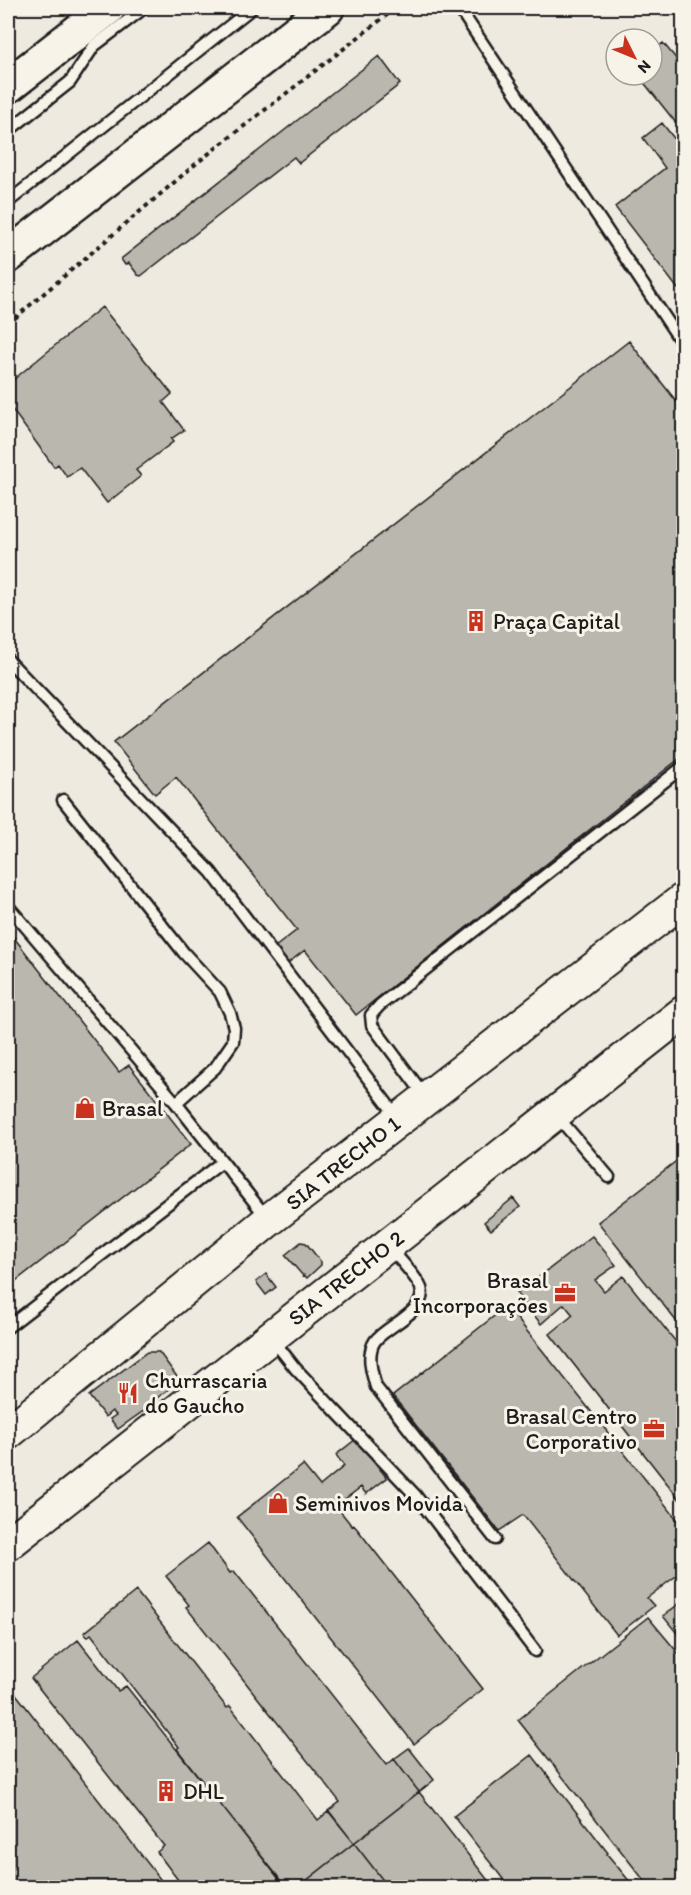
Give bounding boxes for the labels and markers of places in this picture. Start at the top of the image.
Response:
place label: Praça Capital [493,608,620,635]
building icon: Praça Capital [464,609,488,633]
place label: Brasal [102,1095,163,1122]
shop icon: Brasal [73,1096,97,1120]
place label: Brasal Incorporações [413,1267,548,1319]
office icon: Brasal Incorporações [553,1281,577,1305]
place label: Churrascaria do Gaucho [145,1367,268,1419]
restaurant icon: Churrascaria do Gaucho [116,1381,140,1405]
place label: Brasal Centro Corporativo [505,1403,637,1455]
office icon: Brasal Centro Corporativo [642,1417,666,1441]
place label: Seminivos Movida [295,1490,464,1517]
shop icon: Seminivos Movida [266,1491,290,1515]
place label: DHL [183,1778,224,1805]
building icon: DHL [154,1779,178,1803]

